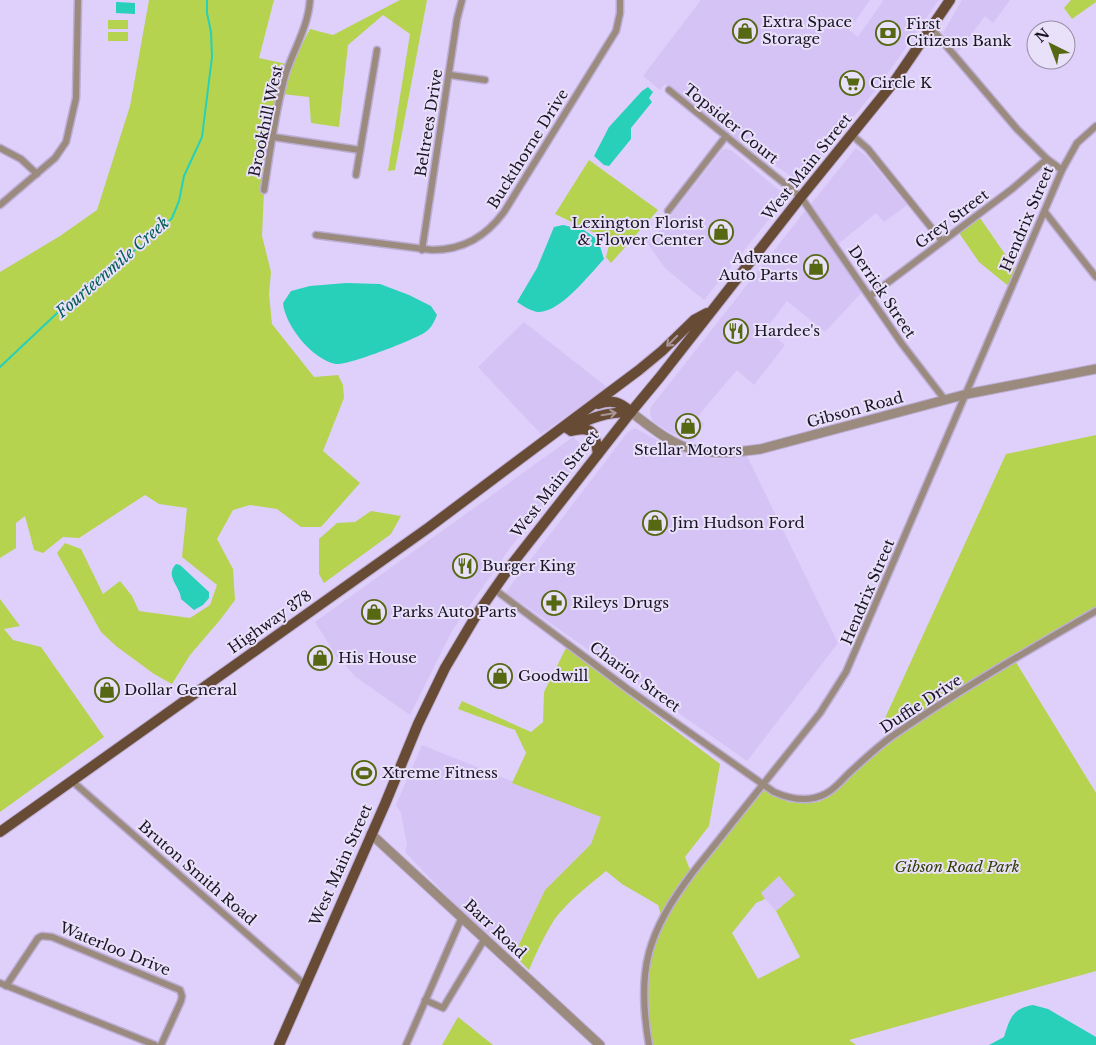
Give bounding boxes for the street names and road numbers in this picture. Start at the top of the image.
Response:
street label: Brookhill West [244,63,287,179]
street label: Beltrees Drive [411,68,446,178]
street label: Topsider Court [680,79,783,168]
street label: Buckthorne Drive [483,85,572,212]
street label: West Main Street [757,109,856,225]
street label: Hendrix Street [996,163,1058,275]
street label: Grey Street [911,185,992,252]
street label: Derrick Street [844,242,921,342]
street label: Gibson Road [805,388,905,432]
street label: West Main Street [506,426,603,542]
street label: Hendrix Street [837,536,899,648]
street label: Highway 378 [224,586,315,657]
street label: Chariot Street [586,637,685,716]
street label: Duffie Drive [876,670,965,737]
street label: West Main Street [305,801,376,930]
street label: Bruton Smith Road [135,816,260,929]
street label: Barr Road [460,895,530,962]
street label: Waterloo Drive [56,917,173,979]

